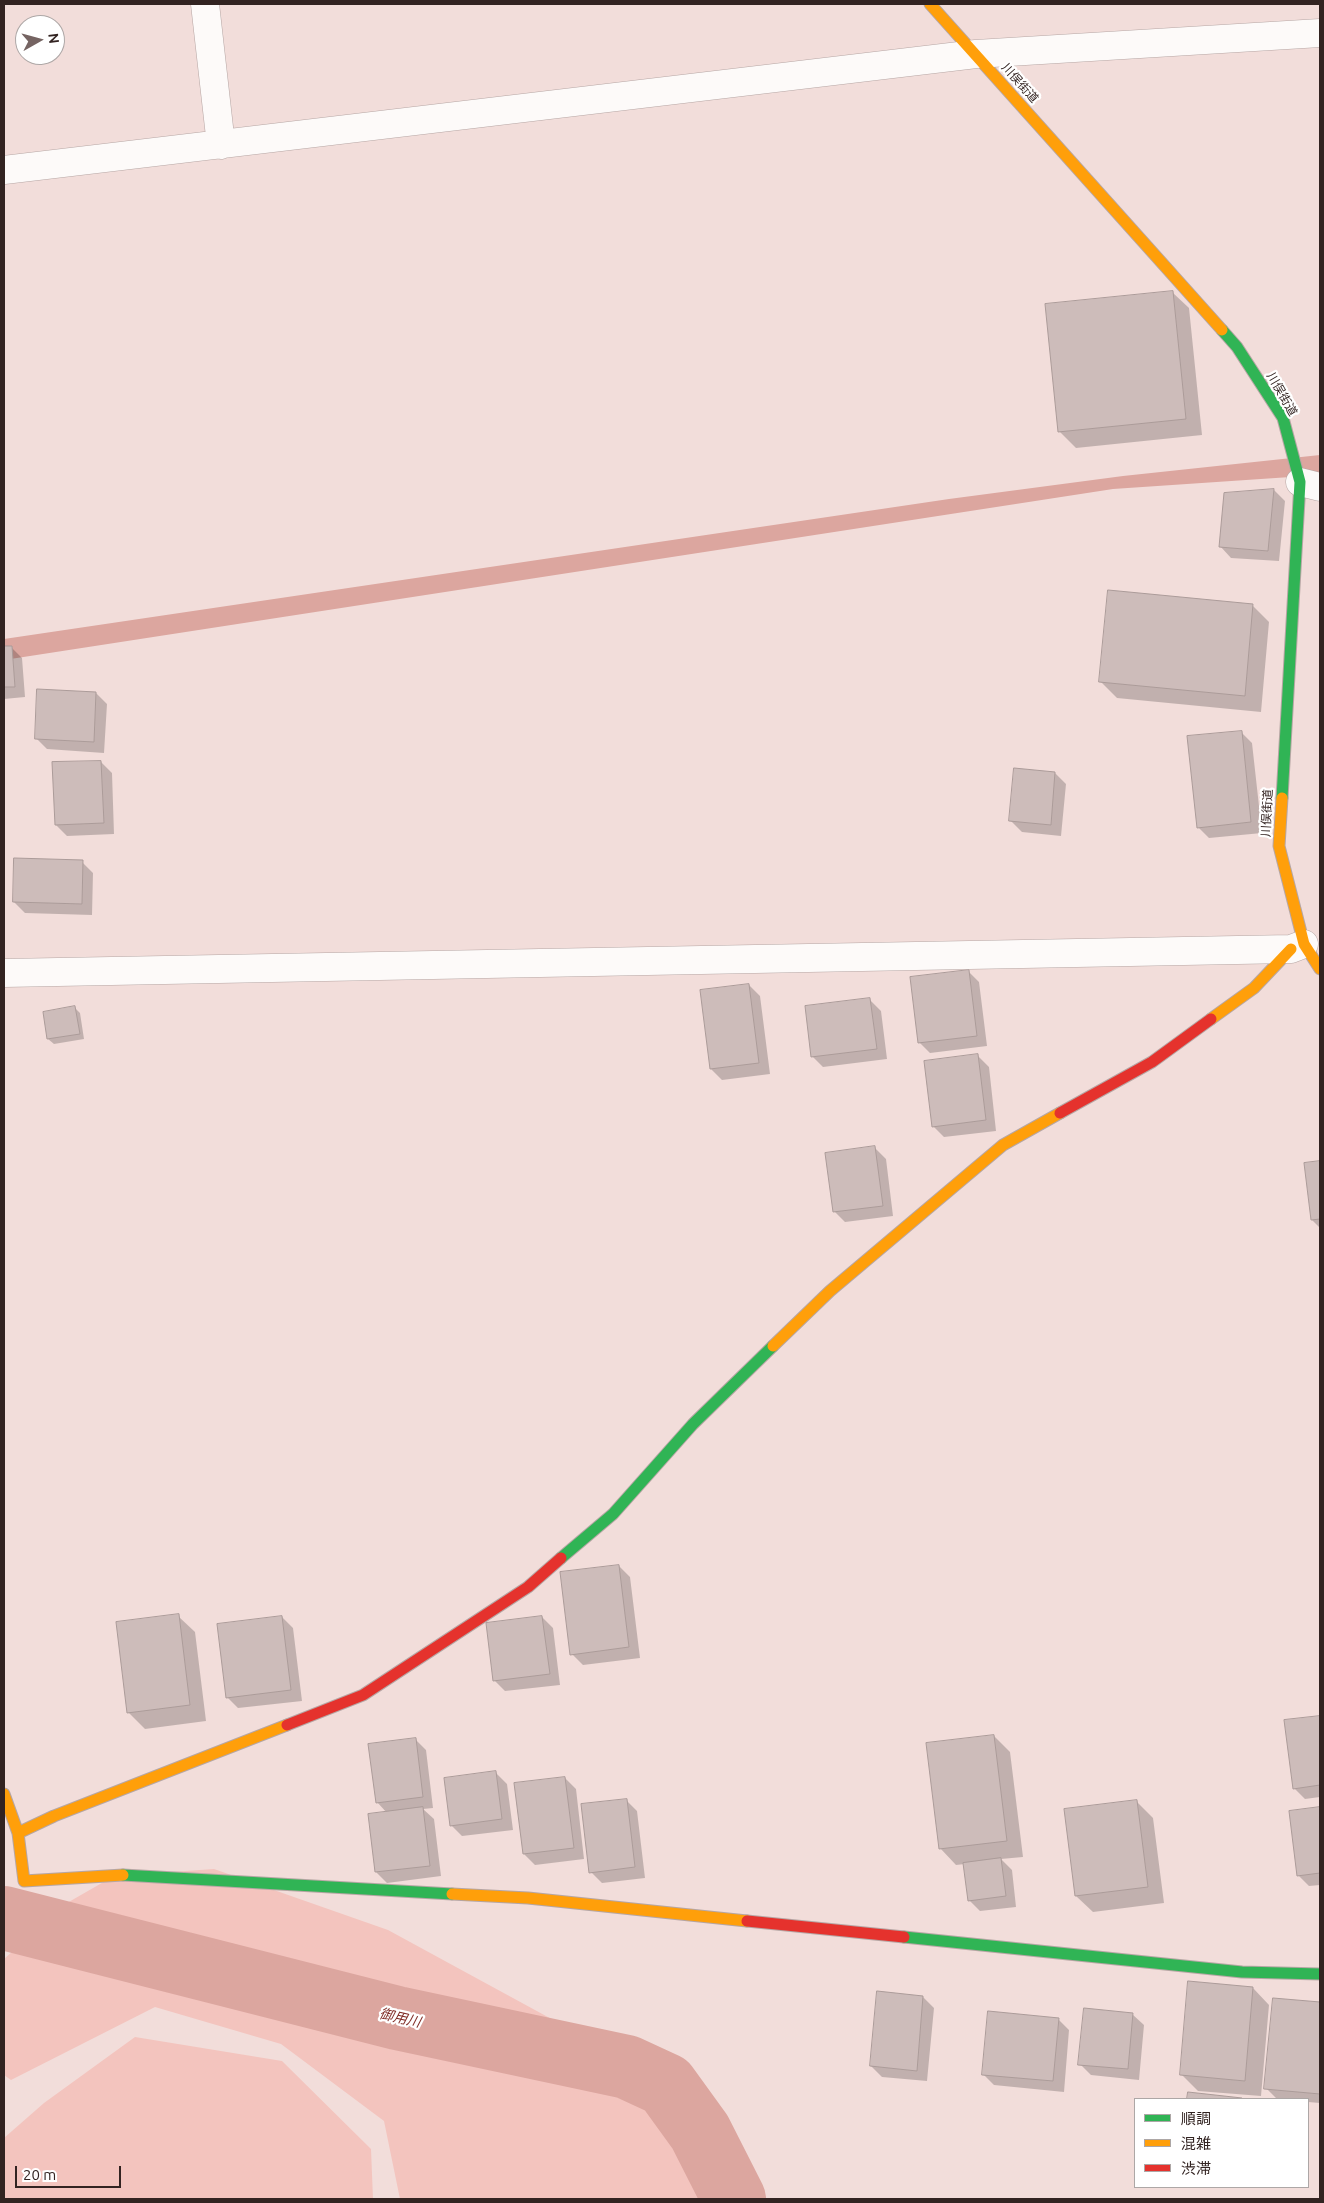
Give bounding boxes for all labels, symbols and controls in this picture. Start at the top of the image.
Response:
north arrow [15,15,65,65]
text: N [45,32,62,44]
street label: 川俣街道 [999,60,1041,106]
street label: 川俣街道 [1264,370,1300,418]
street label: 川俣街道 [1259,789,1275,837]
water label: 御用川 [378,2005,422,2031]
legend [1134,2098,1309,2188]
text: 順調 [1181,2110,1211,2127]
text: 混雑 [1181,2135,1211,2152]
scale bar [18,2156,124,2188]
text: 渋滞 [1181,2160,1211,2177]
text: 20 m [23,2166,56,2183]

